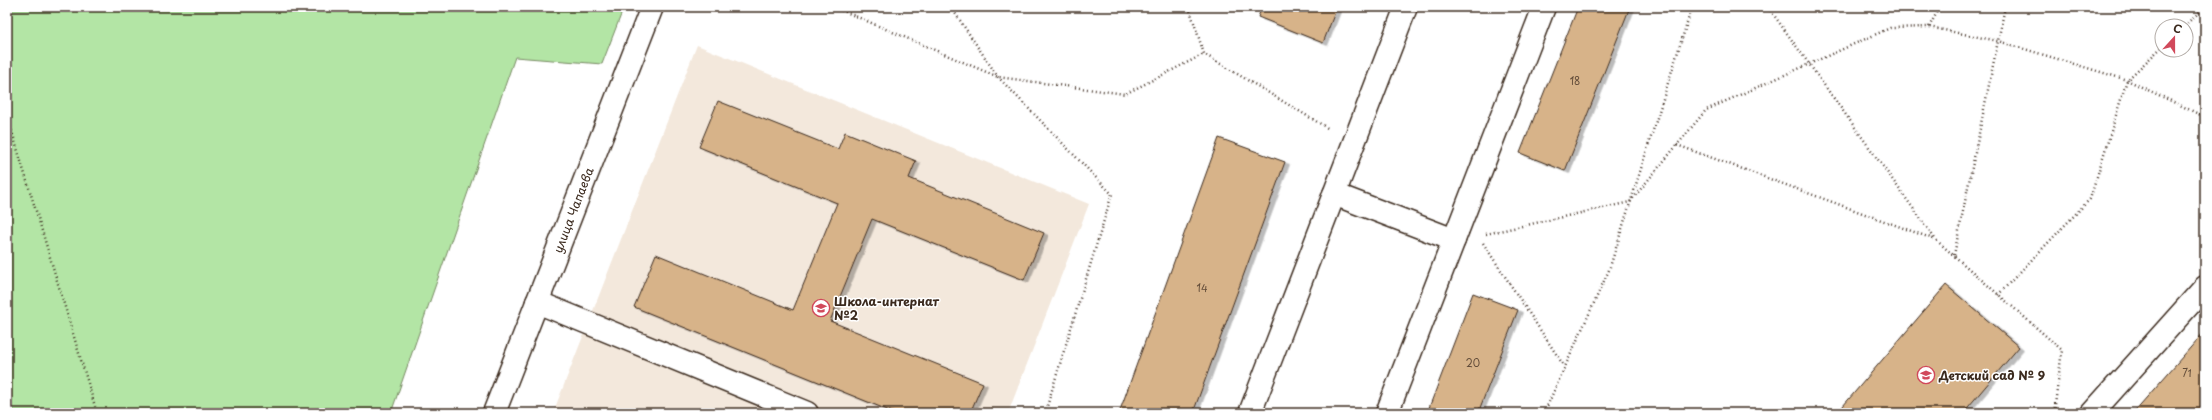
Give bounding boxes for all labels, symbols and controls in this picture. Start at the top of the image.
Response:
north arrow [2154,18,2194,58]
text: С [2171,19,2185,38]
house number: 18 [1570,73,1580,88]
street label: улица Чапаева [548,164,598,255]
house number: 14 [1196,280,1208,295]
place label: Школа-интернат №2 [834,292,940,324]
school or university icon: Школа-интернат №2 [811,298,831,318]
house number: 20 [1466,355,1480,370]
school or university icon: Детский сад № 9 [1916,365,1936,385]
house number: 71 [2182,365,2192,380]
place label: Детский сад № 9 [1938,366,2046,384]

